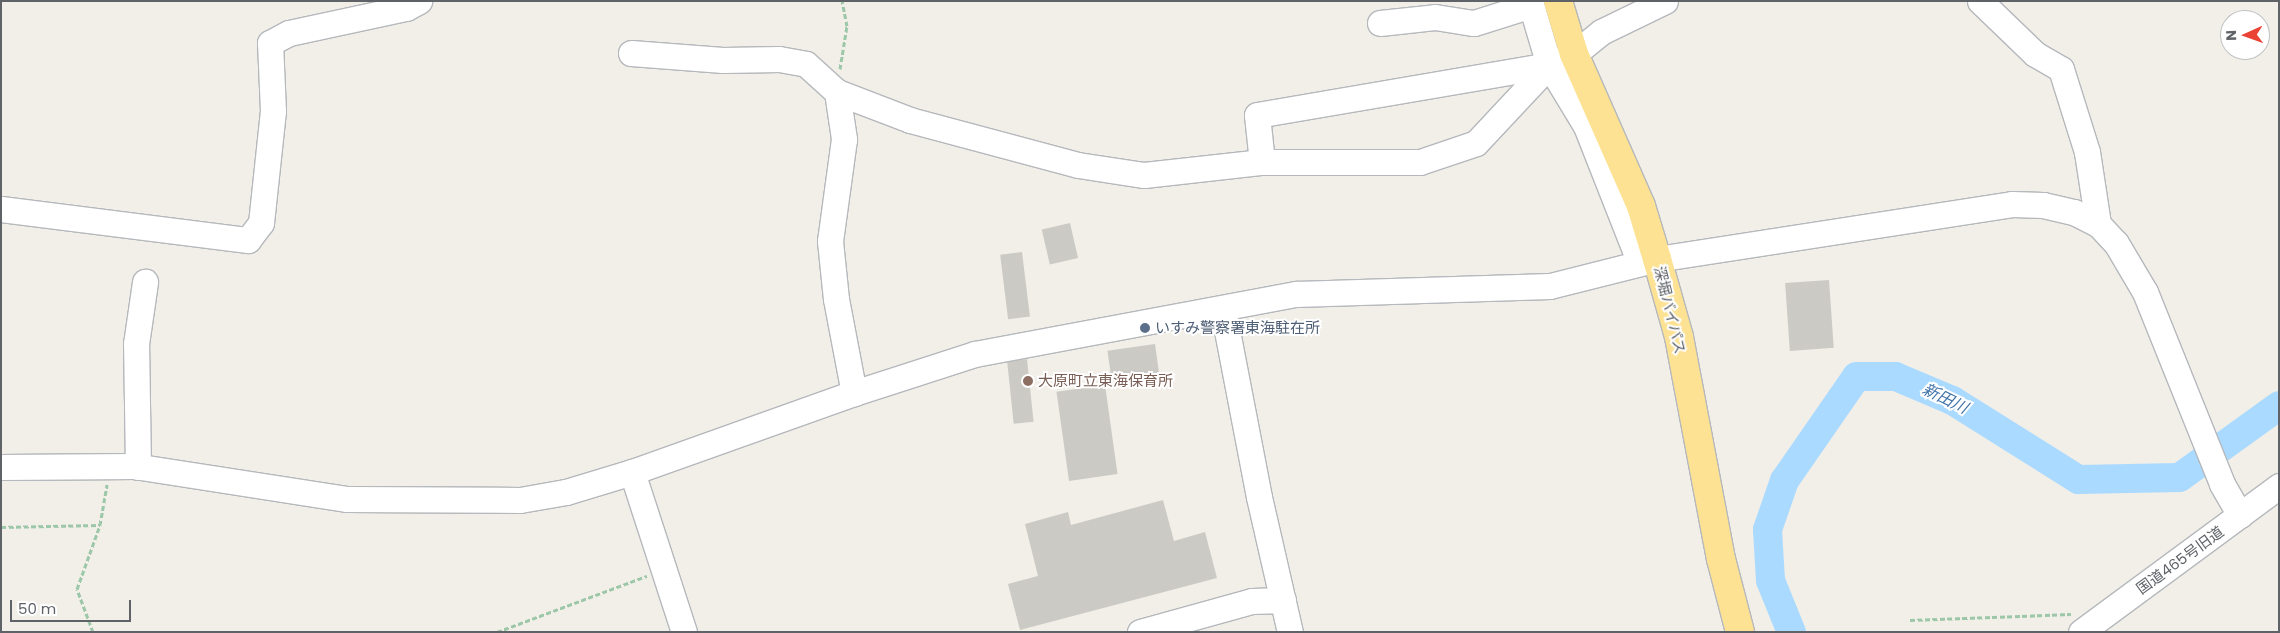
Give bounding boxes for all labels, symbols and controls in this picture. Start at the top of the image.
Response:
north arrow [2220,10,2270,60]
text: N [2221,30,2241,41]
street label: 深堀バイパス [1650,264,1690,356]
place label: いすみ警察署東海駐在所 [1155,319,1320,337]
marker: いすみ警察署東海駐在所 [1139,322,1151,334]
place label: 大原町立東海保育所 [1038,372,1173,390]
marker: 大原町立東海保育所 [1022,375,1034,387]
water label: 新田川 [1919,380,1971,418]
street label: 国道465号旧道 [2133,522,2227,598]
scale bar [12,590,134,622]
text: 50 m [18,598,56,619]

